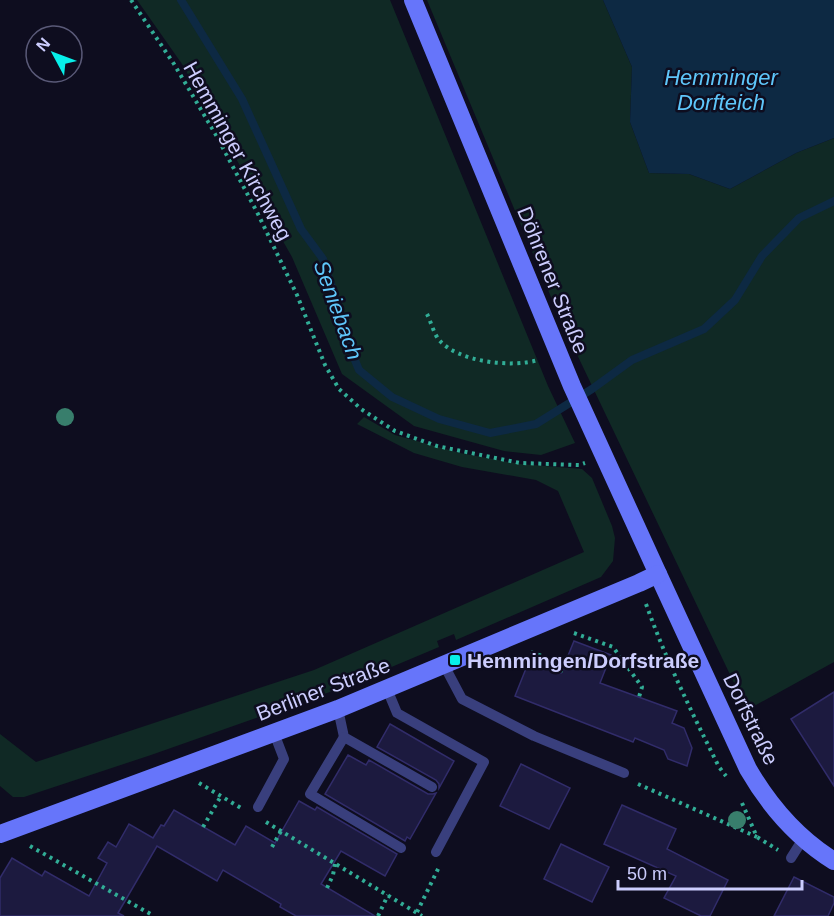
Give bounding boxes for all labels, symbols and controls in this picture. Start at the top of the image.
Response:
north arrow [24,24,84,84]
text: N [33,35,53,54]
street label: Hemminger Kirchweg [179,58,297,244]
water label: Hemminger Dorfteich [664,65,780,115]
street label: Döhrener Straße [513,203,593,357]
water label: Seniebach [308,257,368,363]
place label: Hemmingen/Dorfstraße [467,649,699,672]
street label: Berliner Straße [253,653,393,725]
marker: Hemmingen/Dorfstraße [448,653,462,667]
street label: Dorfstraße [719,669,783,769]
scale bar [618,853,802,891]
text: 50 m [627,864,667,884]

